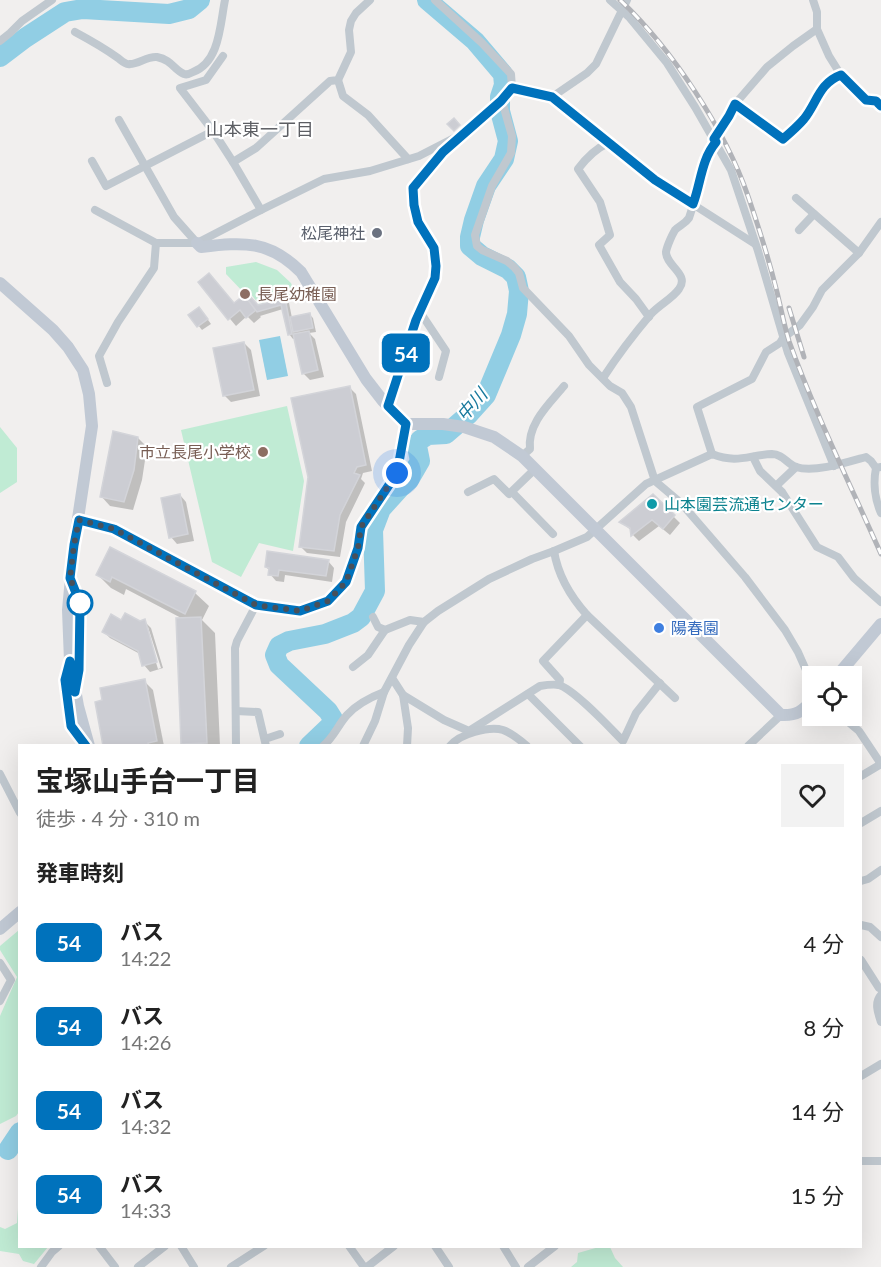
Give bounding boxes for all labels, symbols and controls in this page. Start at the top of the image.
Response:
district label: 山本東一丁目 [206,118,314,140]
place label: 松尾神社 [301,223,365,242]
marker: 松尾神社 [370,226,384,240]
place label: 長尾幼稚園 [257,284,337,303]
marker: 長尾幼稚園 [238,287,252,301]
line badge: 54 [379,334,433,372]
text: 54 [394,341,418,366]
water label: 中川 [451,382,493,425]
place label: 市立長尾小学校 [139,442,251,461]
marker: 市立長尾小学校 [256,445,270,459]
your location [382,458,412,488]
place label: 山本園芸流通センター [664,494,824,513]
marker: 山本園芸流通センター [645,497,659,511]
unlabelled marker [67,590,93,616]
place label: 陽春園 [671,618,719,637]
marker: 陽春園 [652,621,666,635]
map controls [802,666,862,726]
button: locate [802,666,862,726]
text: 宝塚山手台一丁目 [36,763,260,797]
button: heart [781,764,844,827]
text: 徒歩 · 4 分 · 310 m [36,806,200,830]
text: 発車時刻 [36,859,124,886]
text: バス [120,918,164,945]
text: 54 [57,930,81,955]
text: 4 分 [804,930,844,957]
text: 14:22 [120,946,171,970]
text: バス [120,1002,164,1029]
text: 54 [57,1014,81,1039]
text: 8 分 [804,1014,844,1041]
text: 14:26 [120,1030,171,1054]
text: バス [120,1086,164,1113]
text: 54 [57,1098,81,1123]
text: 14 分 [791,1098,844,1125]
text: 14:32 [120,1114,171,1138]
text: バス [120,1170,164,1197]
text: 54 [57,1182,81,1207]
text: 15 分 [791,1182,844,1209]
text: 14:33 [120,1198,171,1222]

